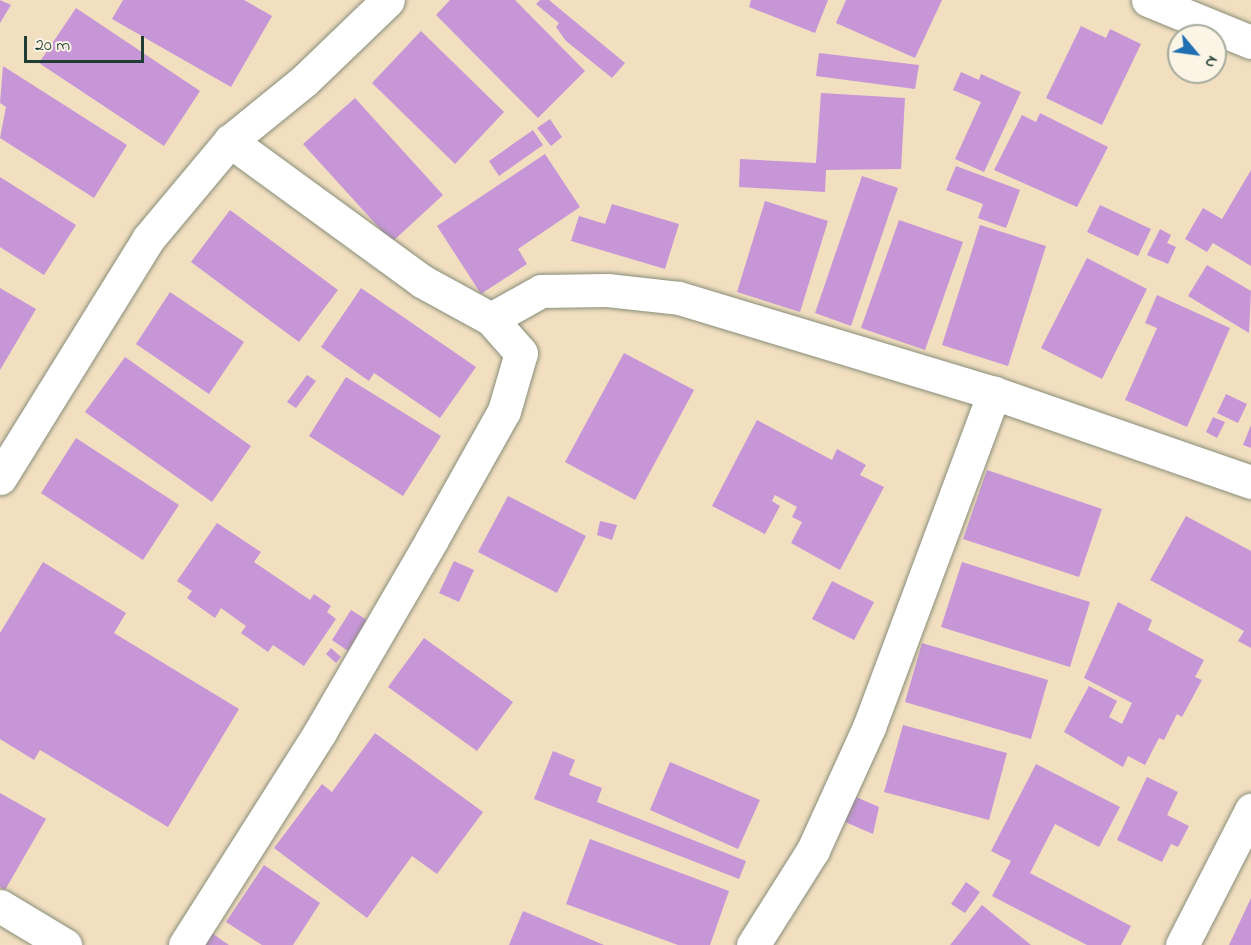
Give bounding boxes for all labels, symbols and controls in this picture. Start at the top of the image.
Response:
scale bar [27,24,147,62]
north arrow [1167,24,1227,84]
text: 20 m [35,33,70,59]
text: N [1198,51,1224,72]

